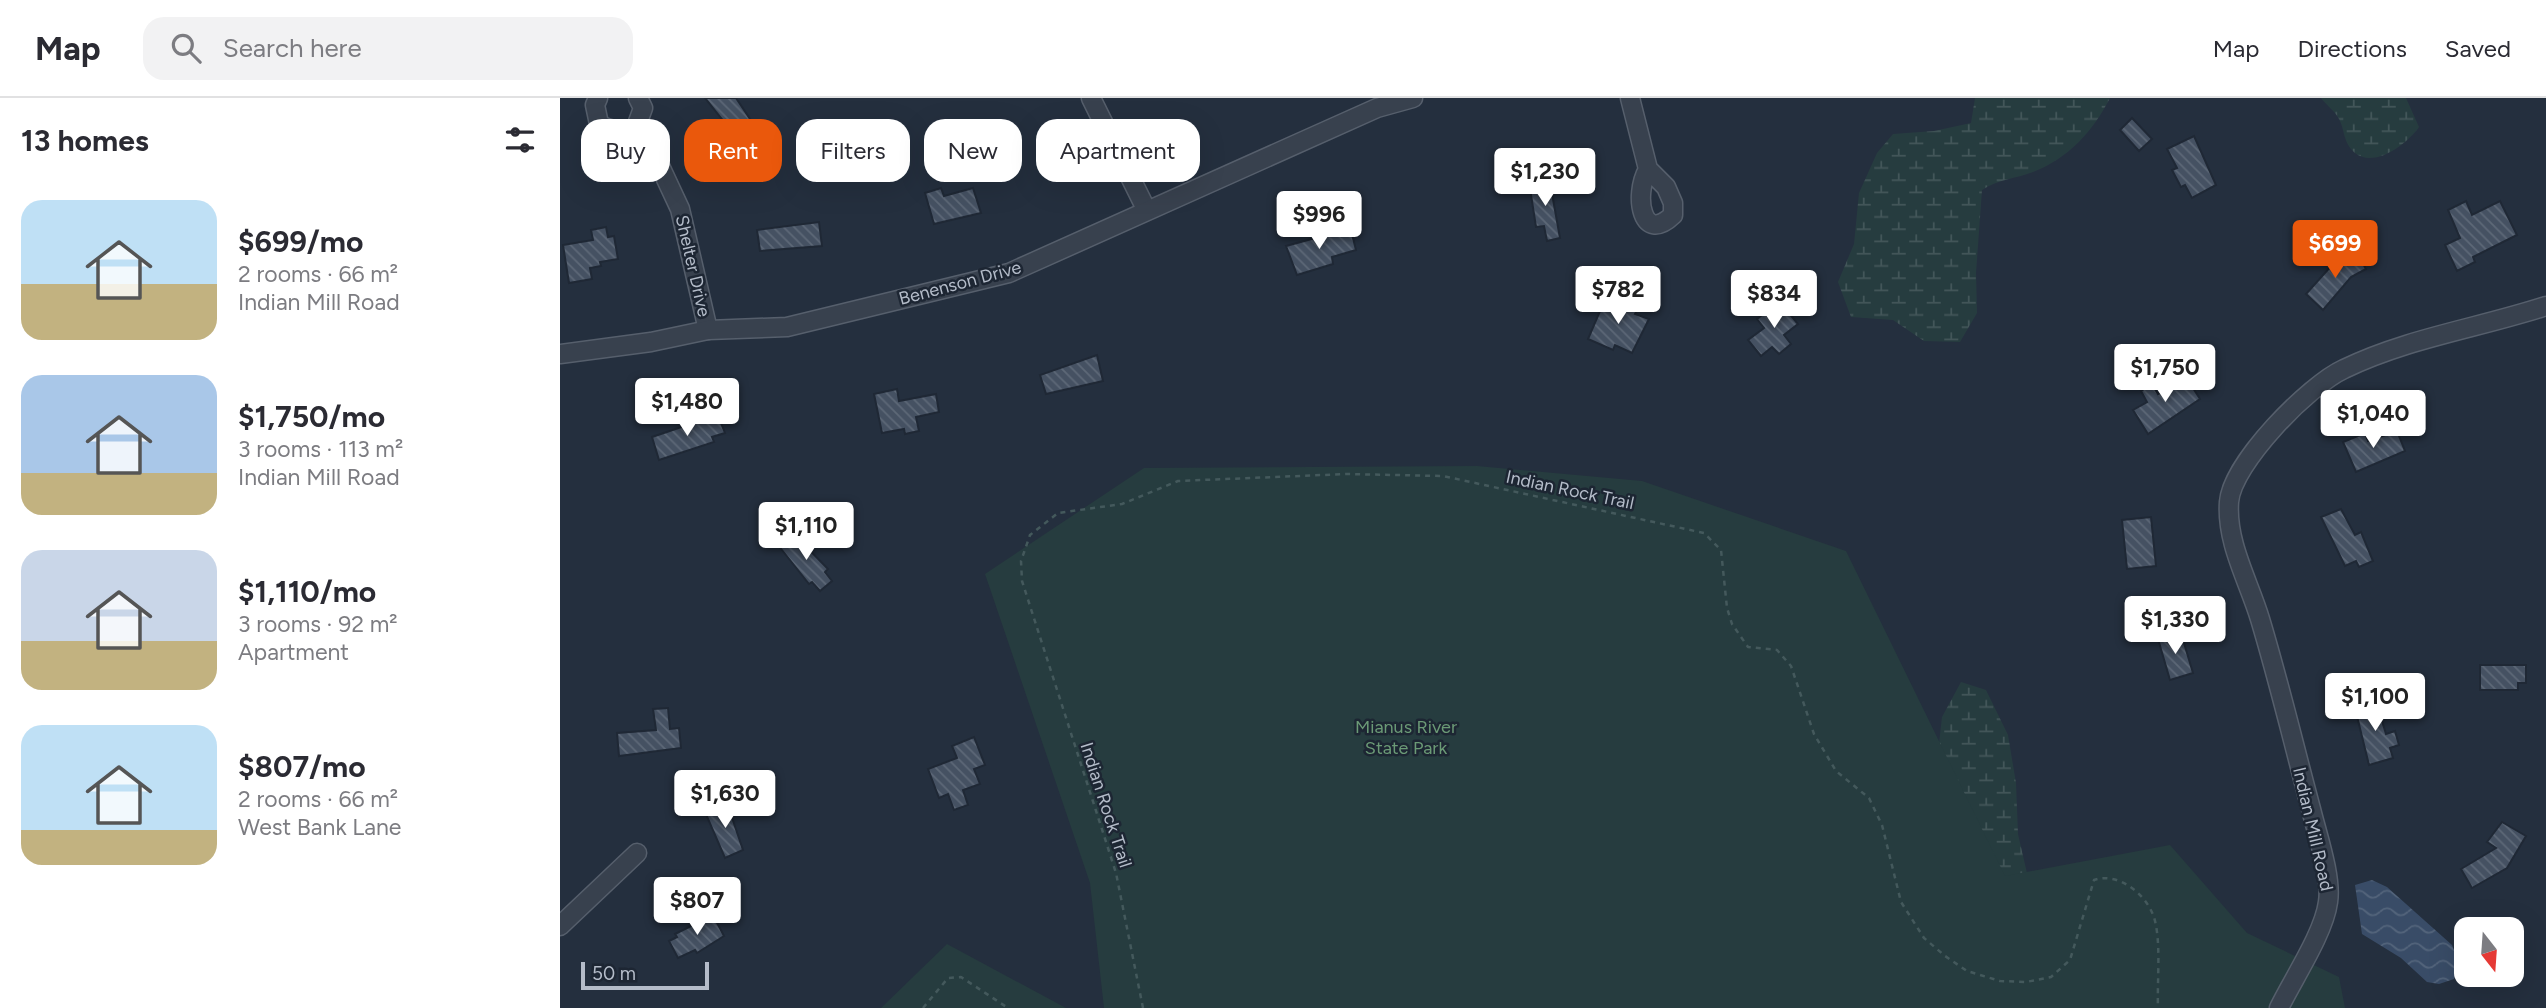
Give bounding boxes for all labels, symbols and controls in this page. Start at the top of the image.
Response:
search box [143,17,633,80]
text: Map [35,29,101,68]
icon: search [167,29,205,67]
text: Search here [223,32,362,64]
text: Map [2213,34,2259,63]
text: Directions [2297,34,2407,63]
text: Saved [2445,34,2511,63]
chip: Buy [581,119,670,182]
chip: Rent [684,119,782,182]
chip: Filters [796,119,910,182]
chip: New [924,119,1022,182]
chip: Apartment [1036,119,1200,182]
icon: filters [501,121,539,159]
text: 13 homes [21,122,149,159]
pin: $1,230 [1488,148,1602,208]
text: $1,230 [1510,157,1580,185]
pin: $996 [1278,192,1360,251]
text: $996 [1293,200,1345,228]
street label: Shelter Drive [671,213,715,319]
pin: $699 [2294,220,2376,280]
text: $699/mo [238,223,363,260]
icon: home [77,228,161,312]
text: $699 [2309,229,2361,257]
street label: Benenson Drive [896,256,1024,310]
text: 2 rooms · 66 m² [238,260,398,288]
pin: $782 [1577,266,1659,326]
pin: $834 [1733,271,1815,330]
text: $782 [1592,275,1644,303]
text: $834 [1747,279,1801,307]
text: Indian Mill Road [238,288,400,316]
pin: $1,750 [2108,344,2222,404]
text: $1,750 [2130,353,2200,381]
pin: $1,480 [630,378,744,438]
text: $1,480 [651,387,723,415]
pin: $1,040 [2316,390,2430,450]
text: $1,750/mo [238,398,385,435]
text: $1,040 [2337,399,2409,427]
icon: home [77,403,161,487]
text: 3 rooms · 113 m² [238,435,403,463]
text: Indian Mill Road [238,463,400,491]
street label: Indian Rock Trail [1504,466,1636,514]
pin: $1,110 [749,503,863,562]
text: $1,110 [775,511,837,539]
text: $1,110/mo [238,573,376,610]
icon: home [77,578,161,662]
pin: $1,330 [2118,596,2232,656]
text: $1,330 [2141,605,2209,633]
text: 3 rooms · 92 m² [238,610,398,638]
text: Apartment [238,638,349,666]
pin: $1,100 [2318,674,2432,733]
text: $1,100 [2341,682,2409,710]
park label: Mianus River State Park [1355,716,1457,759]
street label: Indian Rock Trail [1075,740,1137,870]
text: $807/mo [238,748,366,785]
icon: home [77,753,161,837]
street label: Indian Mill Road [2288,765,2338,893]
pin: $1,630 [668,770,782,830]
text: $1,630 [690,779,760,807]
text: 2 rooms · 66 m² [238,785,398,813]
text: West Bank Lane [238,813,401,841]
pin: $807 [656,878,738,937]
text: $807 [670,886,724,914]
north arrow [2454,917,2524,987]
map controls [2454,917,2524,987]
scale bar [581,959,709,991]
text: 50 m [592,962,636,985]

